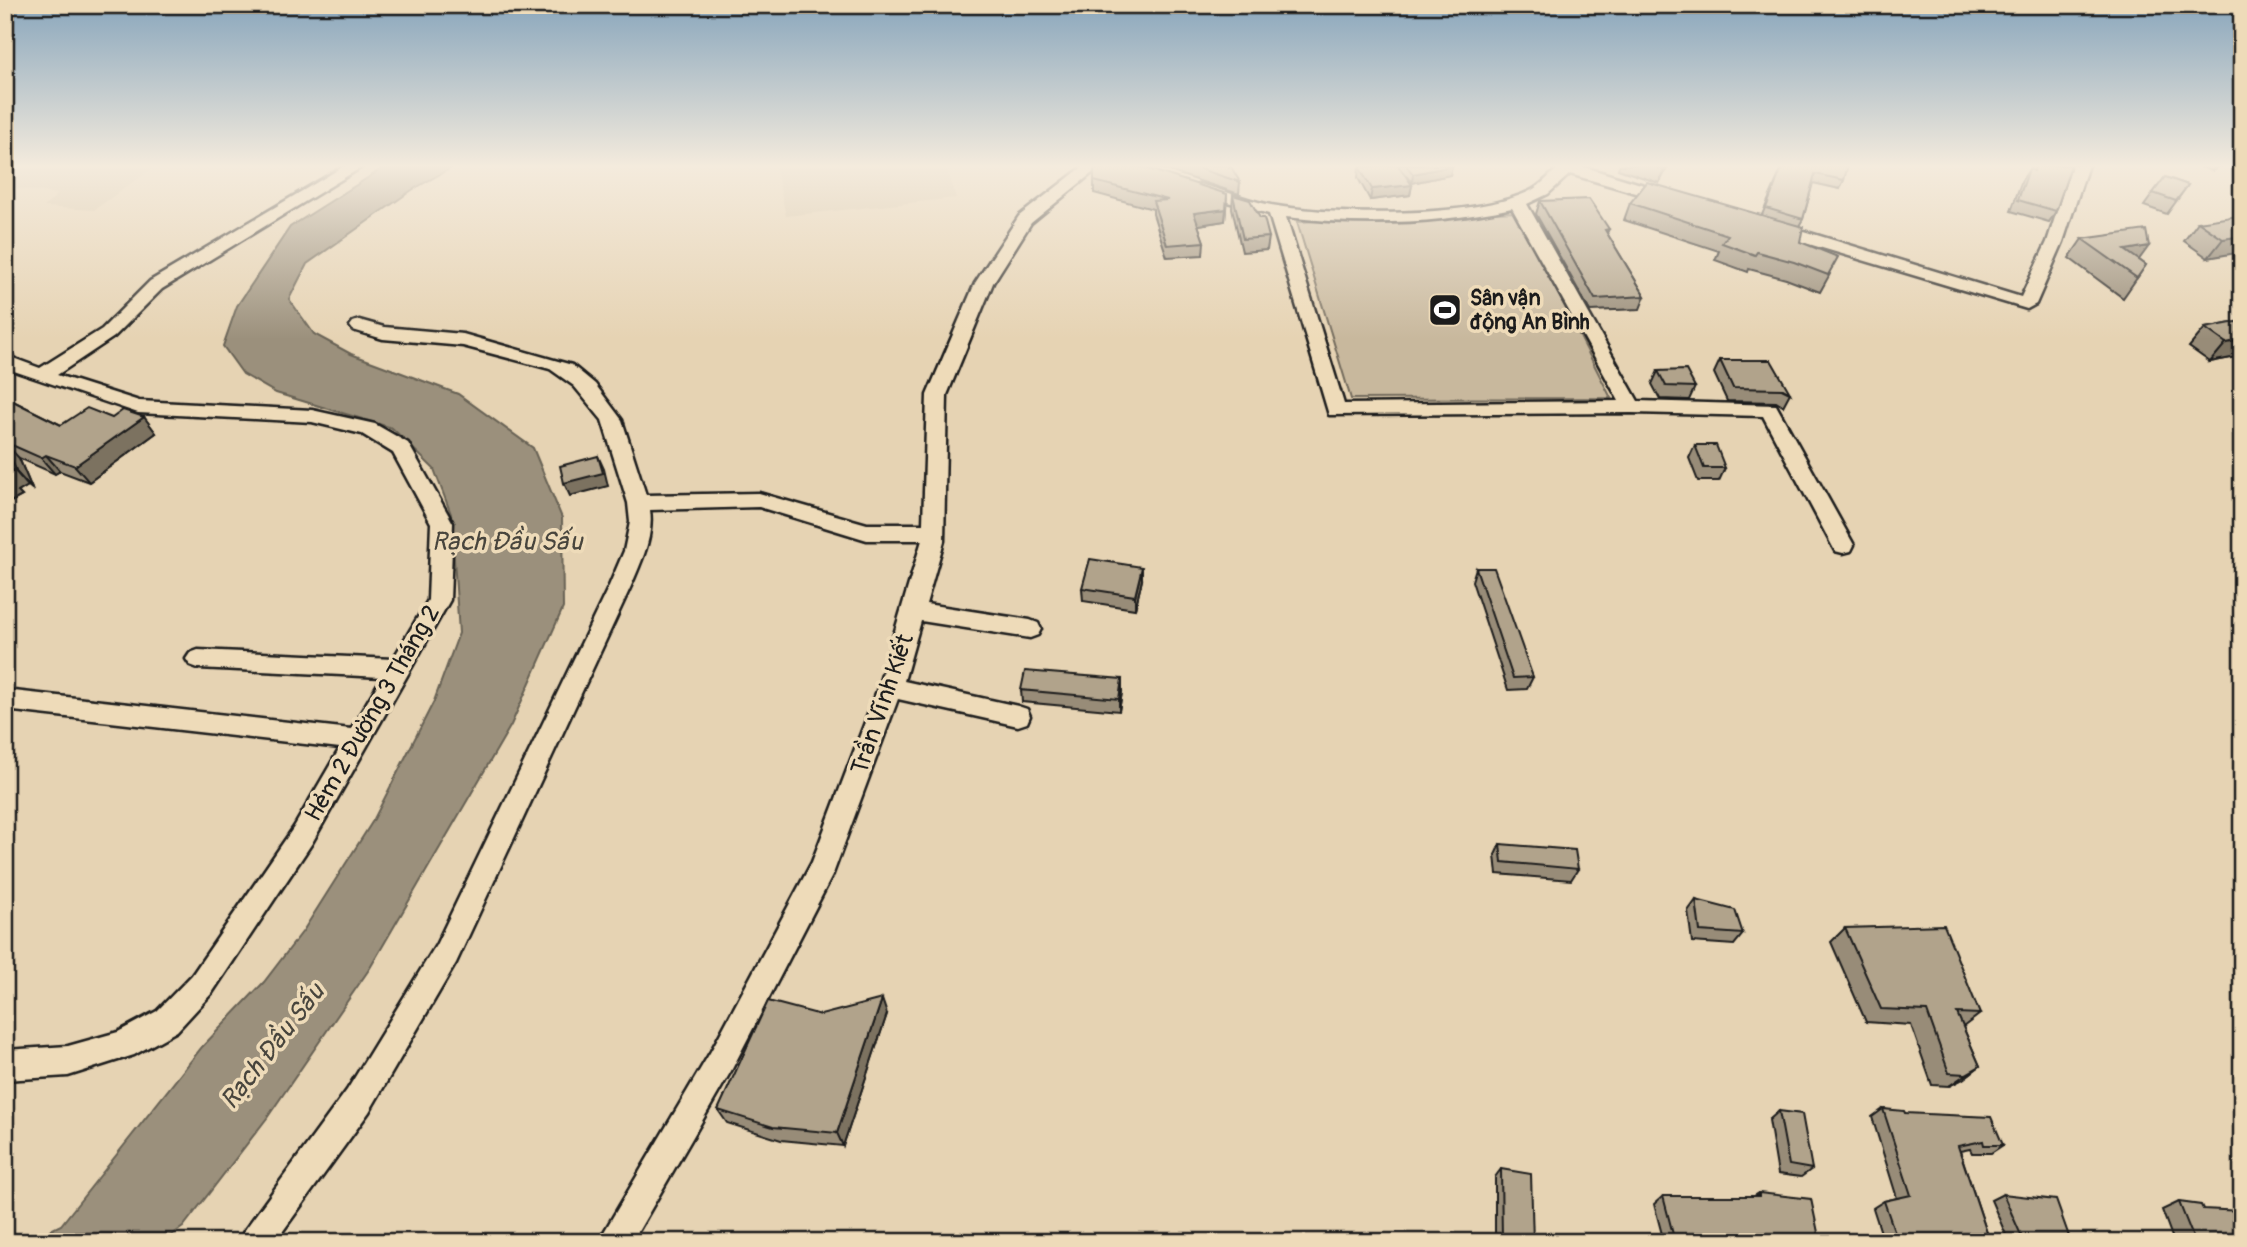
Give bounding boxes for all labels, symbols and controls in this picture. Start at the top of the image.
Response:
place label: Sân vận động An Bình [1470,285,1590,336]
sports icon: Sân vận động An Bình [1426,291,1464,329]
water label: Rạch Đầu Sấu [432,525,584,558]
street label: Hẻm 2 Đường 3 Tháng 2 [299,600,446,826]
street label: Trần Vĩnh Kiết [845,630,920,778]
water label: Rạch Đầu Sấu [213,975,333,1116]

